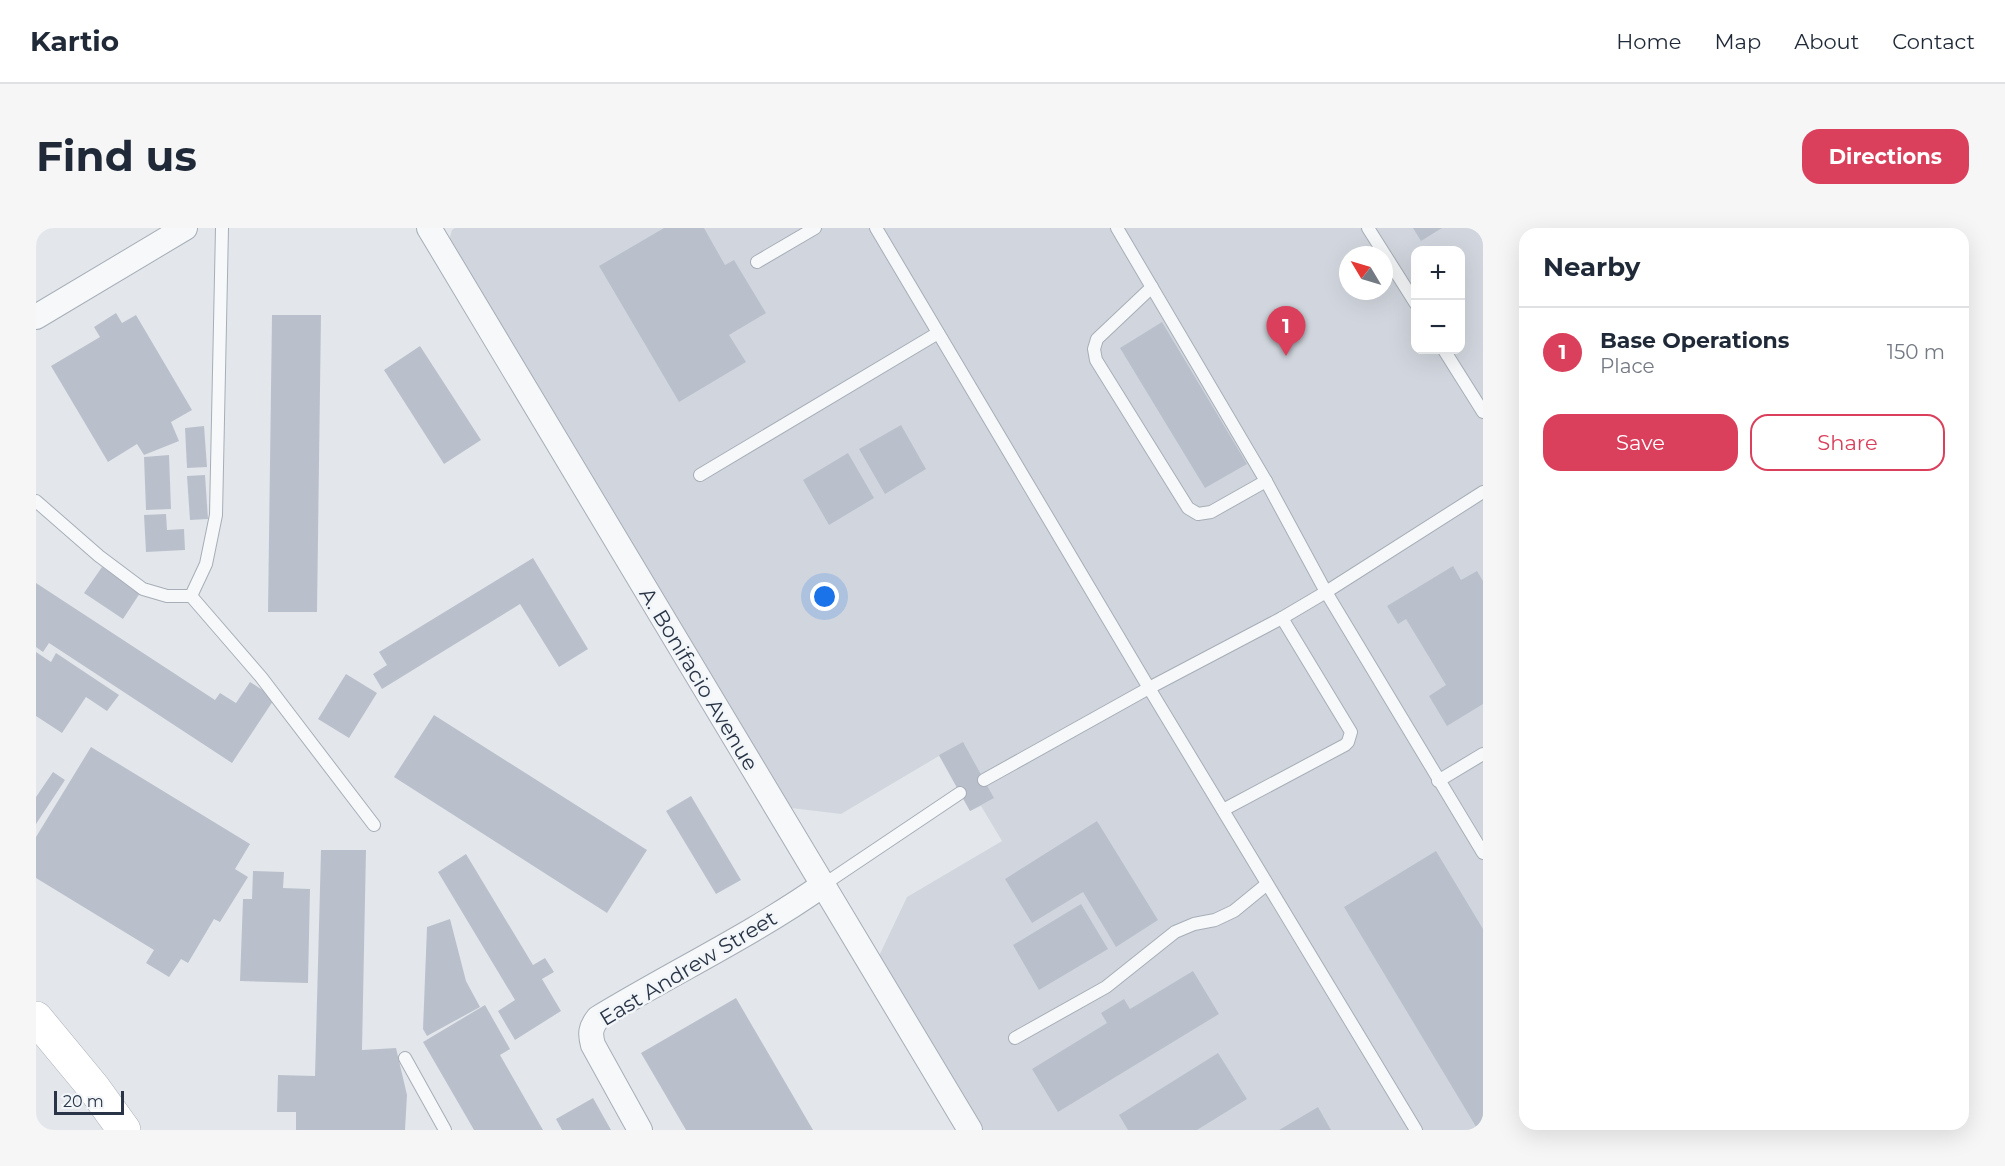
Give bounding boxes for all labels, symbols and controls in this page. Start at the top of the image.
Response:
text: Kartio [30,24,119,58]
text: Home [1616,29,1681,54]
text: Map [1714,29,1761,54]
text: About [1794,29,1859,54]
text: Contact [1892,29,1975,54]
button: Directions [1802,129,1969,184]
text: Find us [36,130,197,182]
north arrow [1339,246,1393,300]
map controls [1411,246,1465,354]
button: + [1411,246,1465,300]
text: Nearby [1543,251,1640,283]
button: − [1411,300,1465,354]
pin: 1 [1266,306,1306,356]
text: Base Operations [1600,327,1790,354]
text: 1 [1559,340,1566,364]
text: 150 m [1887,340,1945,364]
text: Place [1600,354,1655,378]
button: Save [1543,414,1738,471]
button: Share [1750,414,1945,471]
your location [810,582,839,611]
street label: A. Bonifacio Avenue [634,583,764,775]
street label: East Andrew Street [595,905,781,1031]
scale bar [54,1088,124,1116]
text: 20 m [63,1092,104,1111]

